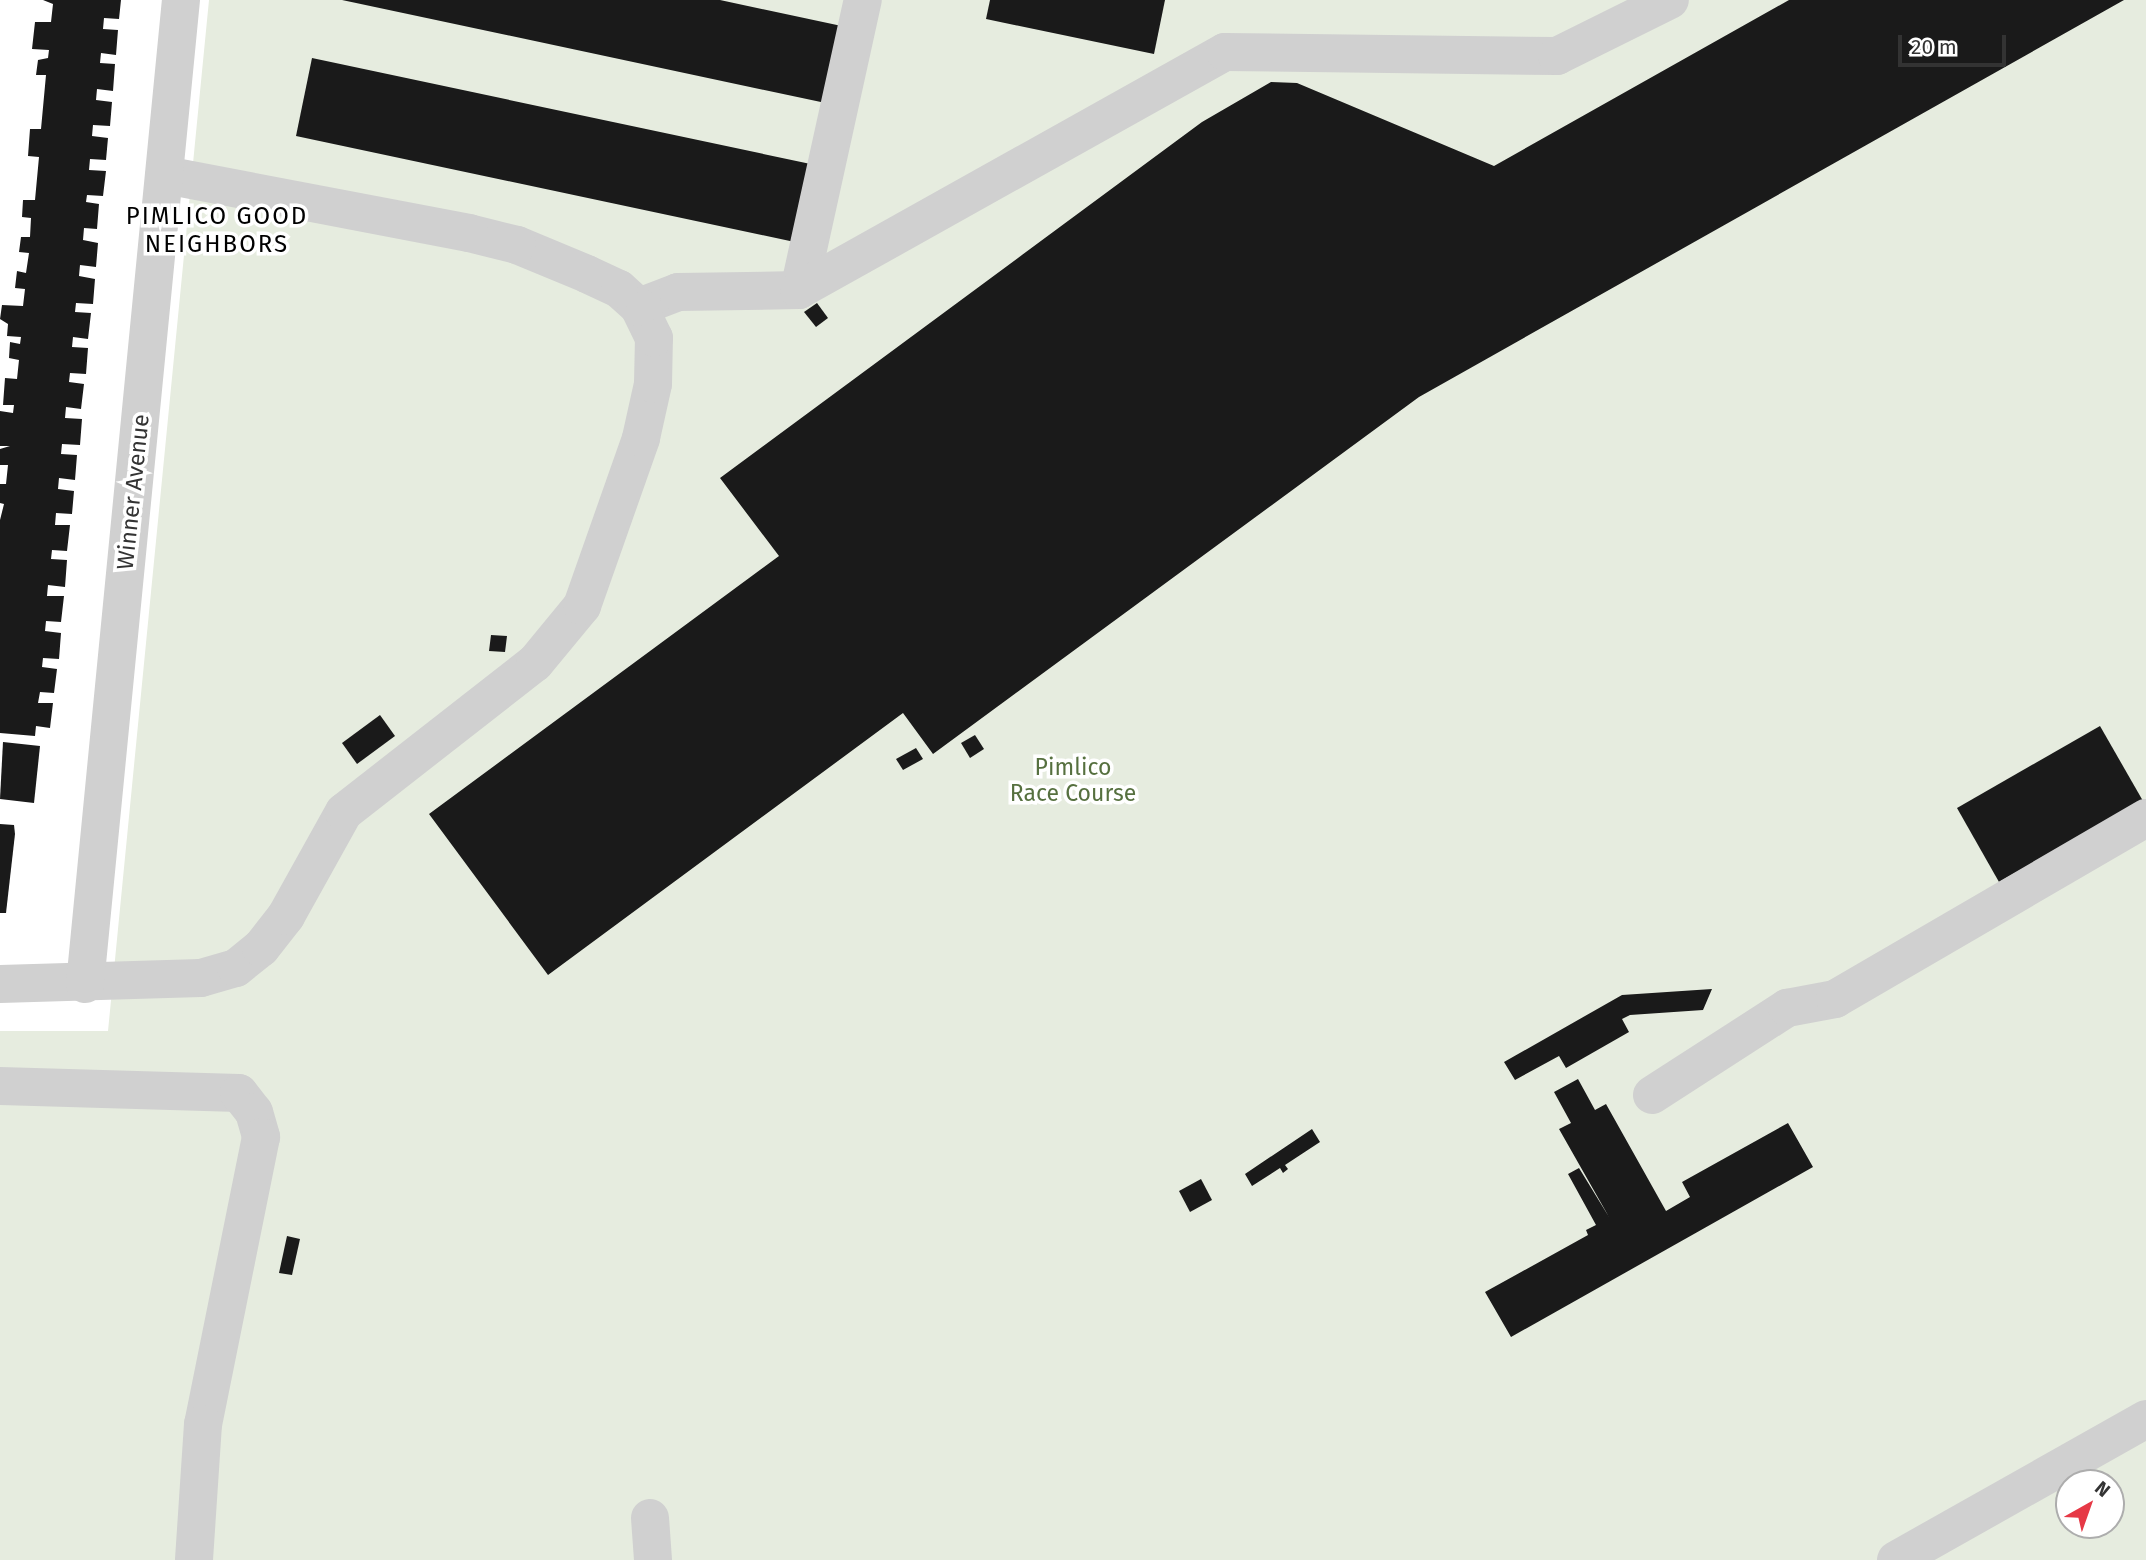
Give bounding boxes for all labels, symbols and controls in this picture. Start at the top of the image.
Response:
scale bar [1901,21,2010,65]
text: 20 m [1911,34,1957,60]
district label: PIMLICO GOOD NEIGHBORS [127,203,307,259]
street label: Winner Avenue [111,413,155,571]
park label: Pimlico Race Course [1010,753,1136,807]
north arrow [2055,1469,2125,1539]
text: N [2090,1476,2115,1502]

